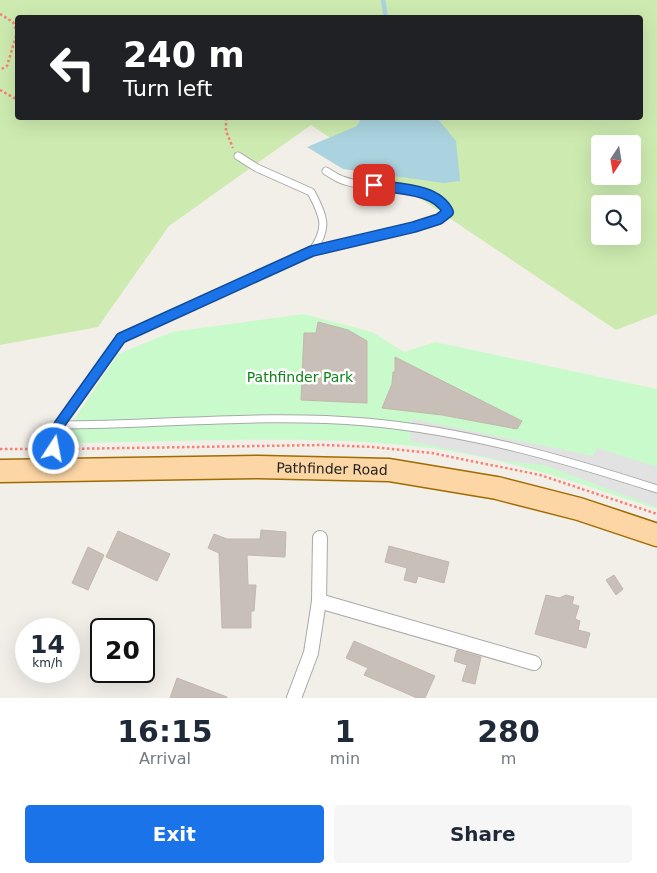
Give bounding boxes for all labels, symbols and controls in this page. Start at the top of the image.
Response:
icon: left [40,35,105,100]
text: 240 m [123,35,245,75]
text: Turn left [123,76,212,101]
north arrow [591,135,641,185]
map controls [591,135,641,245]
pin [353,164,395,206]
icon: arrive [360,171,388,199]
button: search [591,195,641,245]
park label: Pathfinder Park [247,369,354,385]
position arrow [27,422,79,474]
street label: Pathfinder Road [276,459,388,478]
speed limit sign: 20 [90,618,155,683]
text: 14 [30,630,65,659]
text: km/h [32,656,63,670]
text: 16:15 [117,714,213,749]
text: 1 [334,714,355,749]
text: 280 [477,714,540,749]
text: Arrival [139,749,191,768]
text: min [330,749,360,768]
text: m [501,749,516,768]
button: Exit [25,805,324,863]
button: Share [334,805,632,863]

